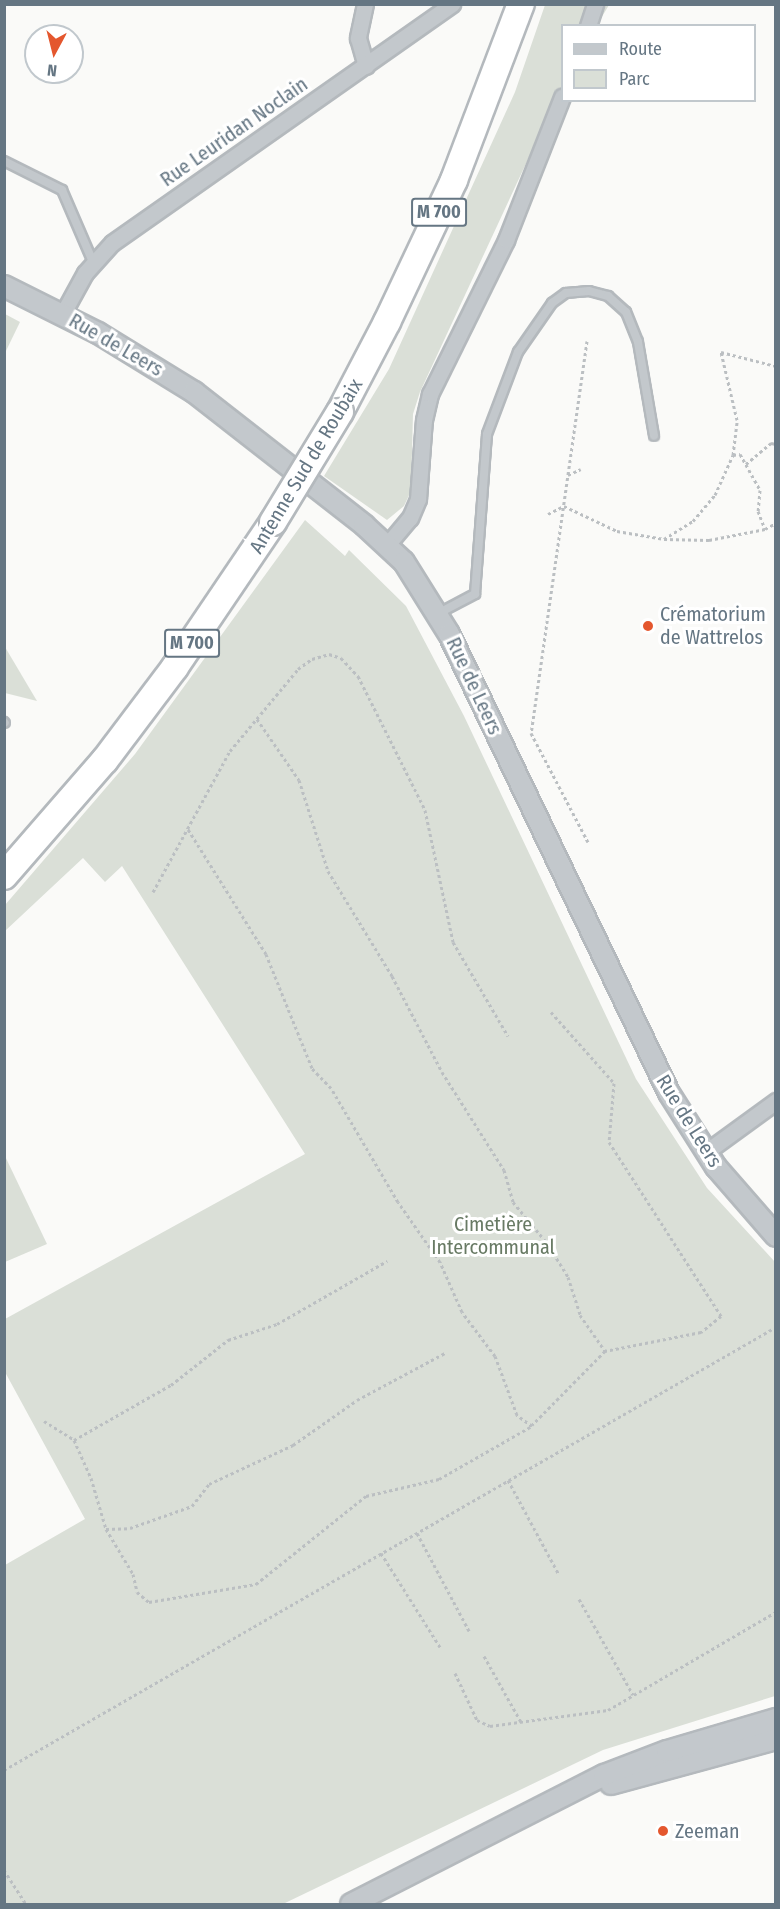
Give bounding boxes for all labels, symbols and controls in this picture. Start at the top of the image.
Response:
north arrow [24,24,84,84]
legend [561,24,756,102]
text: Route [619,38,662,60]
text: N [46,60,58,80]
text: Parc [619,68,650,90]
street label: Rue Leuridan Noclain [156,72,312,192]
road number: M 700 [410,197,468,227]
street label: Rue de Leers [65,308,167,382]
street label: Antenne Sud de Roubaix [244,374,368,558]
place label: Crématorium de Wattrelos [660,602,766,649]
marker: Crématorium de Wattrelos [641,619,655,633]
road number: M 700 [164,628,220,658]
street label: Rue de Leers [441,634,507,738]
street label: Rue de Leers [651,1070,727,1172]
park label: Cimetière Intercommunal [431,1213,555,1260]
place label: Zeeman [675,1819,739,1843]
marker: Zeeman [656,1824,670,1838]

